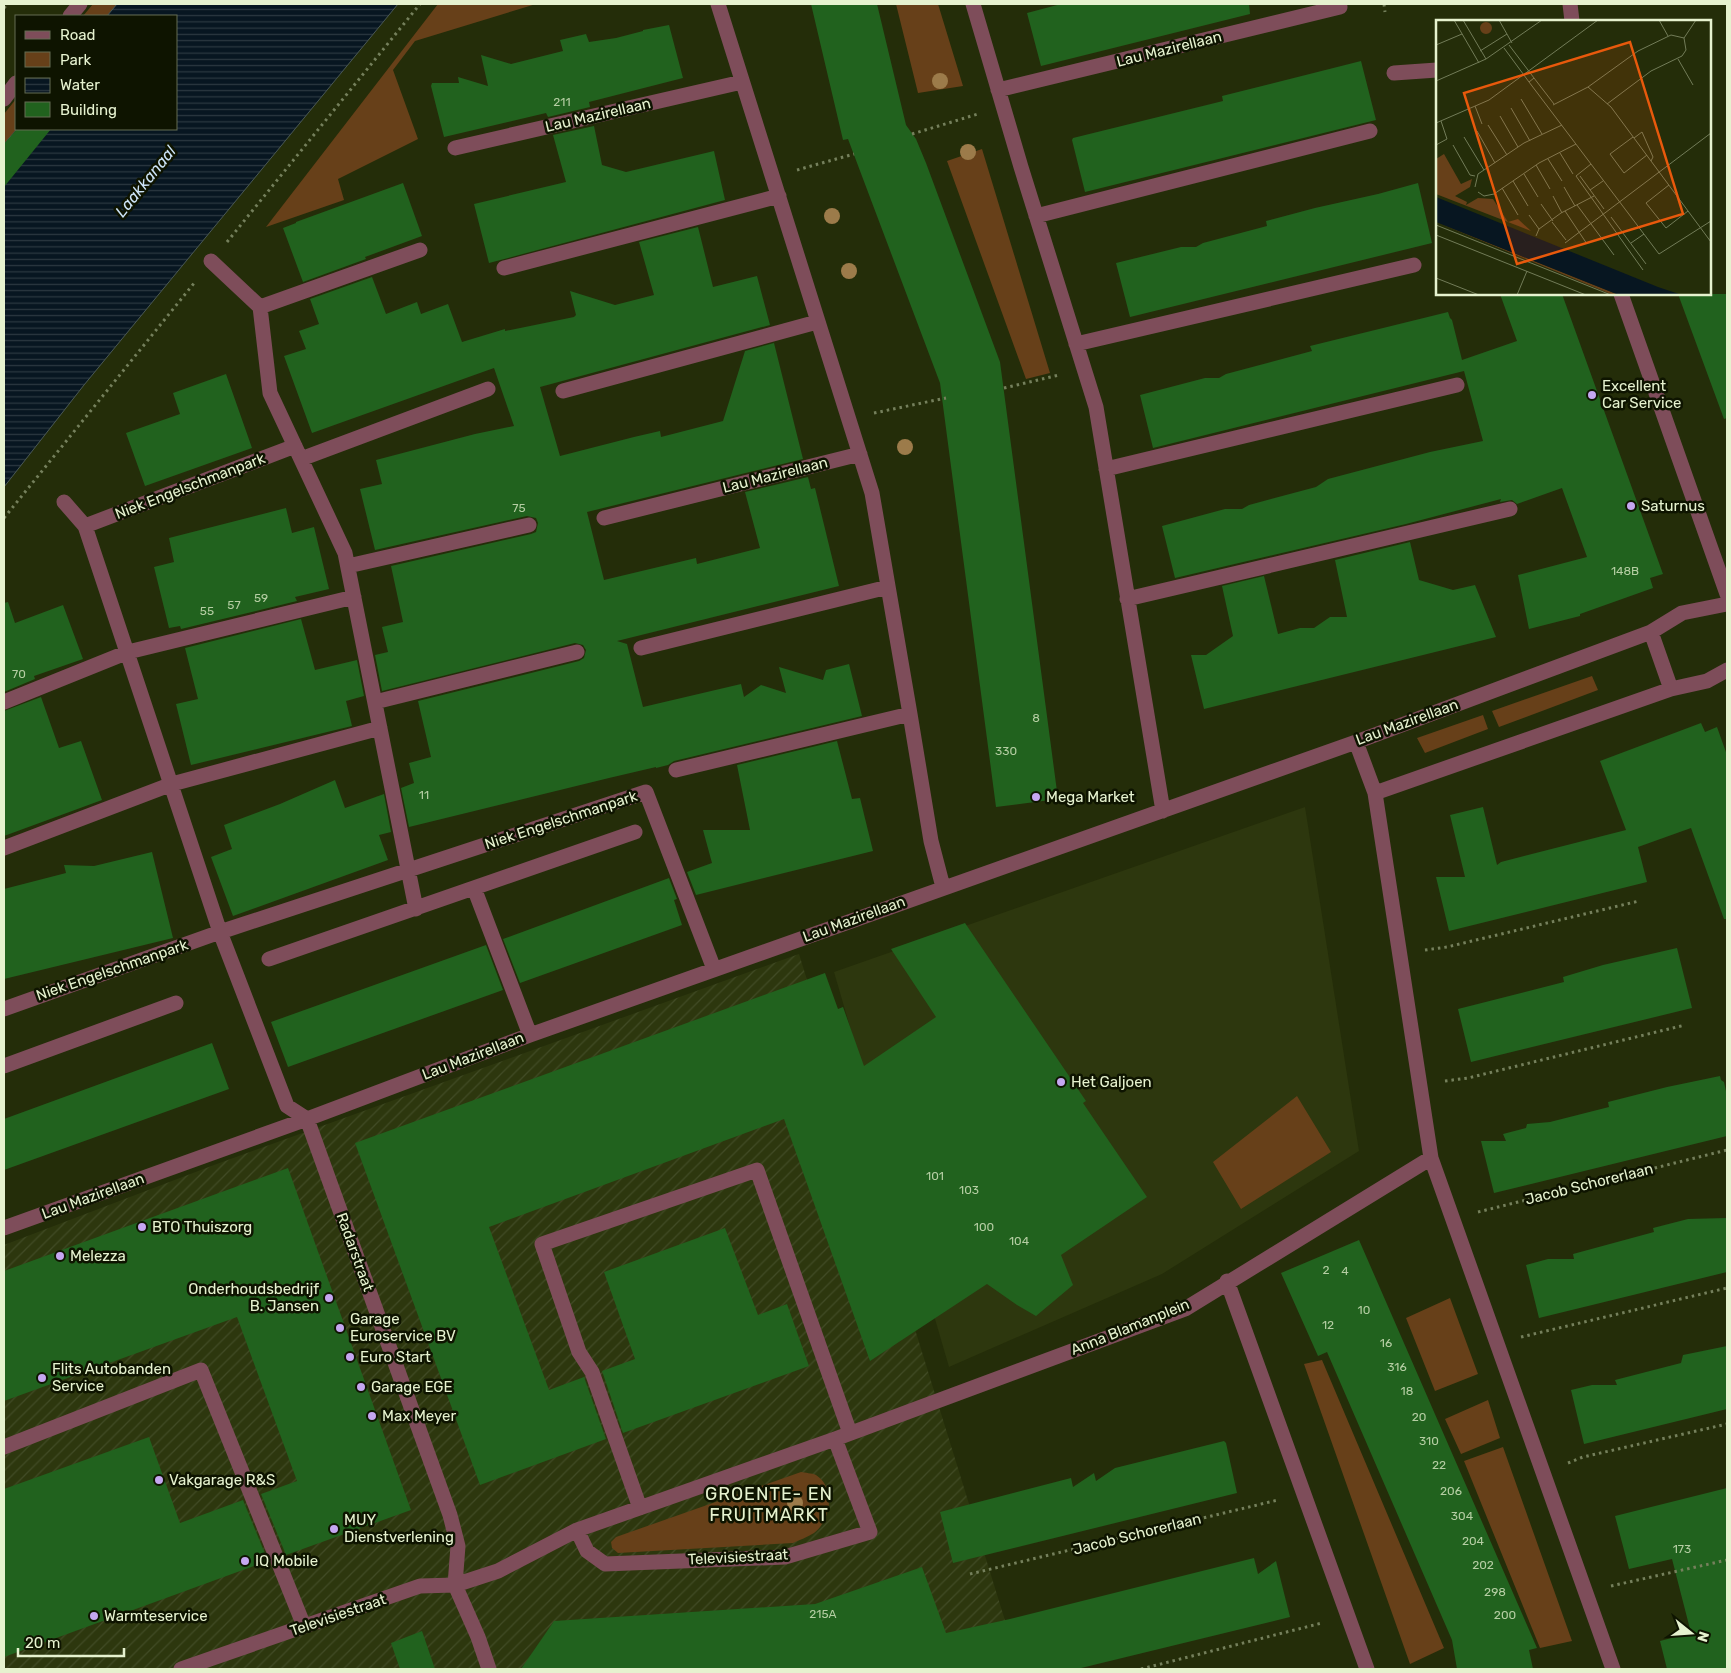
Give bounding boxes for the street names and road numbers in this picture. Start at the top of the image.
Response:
street label: Lau Mazirellaan [1115,27,1223,71]
street label: Lau Mazirellaan [543,94,653,136]
street label: Niek Engelschmanpark [112,449,268,523]
street label: Lau Mazirellaan [721,453,829,497]
street label: Lau Mazirellaan [1353,695,1461,749]
street label: Niek Engelschmanpark [482,787,640,853]
street label: Lau Mazirellaan [800,892,908,946]
street label: Niek Engelschmanpark [34,935,190,1004]
street label: Lau Mazirellaan [419,1028,527,1084]
street label: Jacob Schorerlaan [1523,1159,1655,1209]
street label: Lau Mazirellaan [39,1169,147,1223]
street label: Radarstraat [332,1210,378,1294]
street label: Anna Blamanplein [1068,1295,1192,1359]
street label: Jacob Schorerlaan [1071,1509,1203,1559]
street label: Televisiestraat [687,1545,789,1569]
street label: Televisiestraat [288,1590,389,1640]

